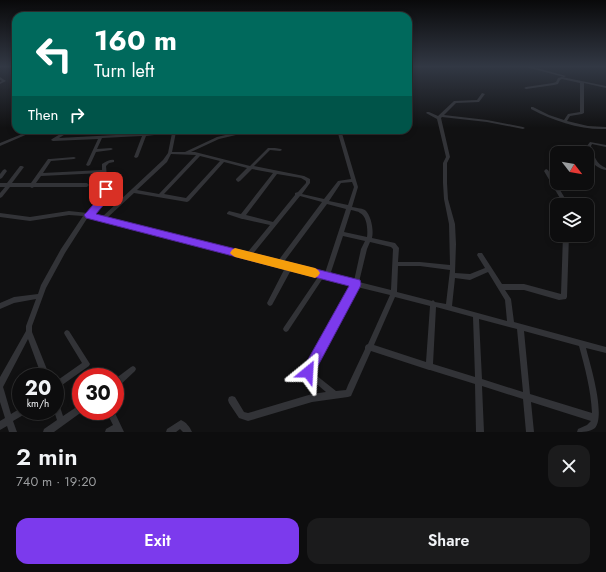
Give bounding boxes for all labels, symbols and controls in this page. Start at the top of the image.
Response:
text: 160 m [94,20,177,61]
icon: left [28,28,80,80]
text: Turn left [94,58,154,84]
text: Then [28,104,58,126]
icon: right [66,104,88,126]
north arrow [550,146,594,190]
map controls [550,146,594,242]
pin [89,172,123,206]
icon: arrive [95,178,117,200]
button: layers [550,198,594,242]
position arrow [287,351,329,393]
speed limit sign: 30 [72,368,124,420]
text: 20 [25,374,51,403]
text: km/h [27,396,49,411]
text: 2 min [16,439,78,474]
button: close [548,445,590,487]
text: 740 m · 19:20 [16,472,96,491]
button: Exit [16,518,299,564]
button: Share [307,518,590,564]

